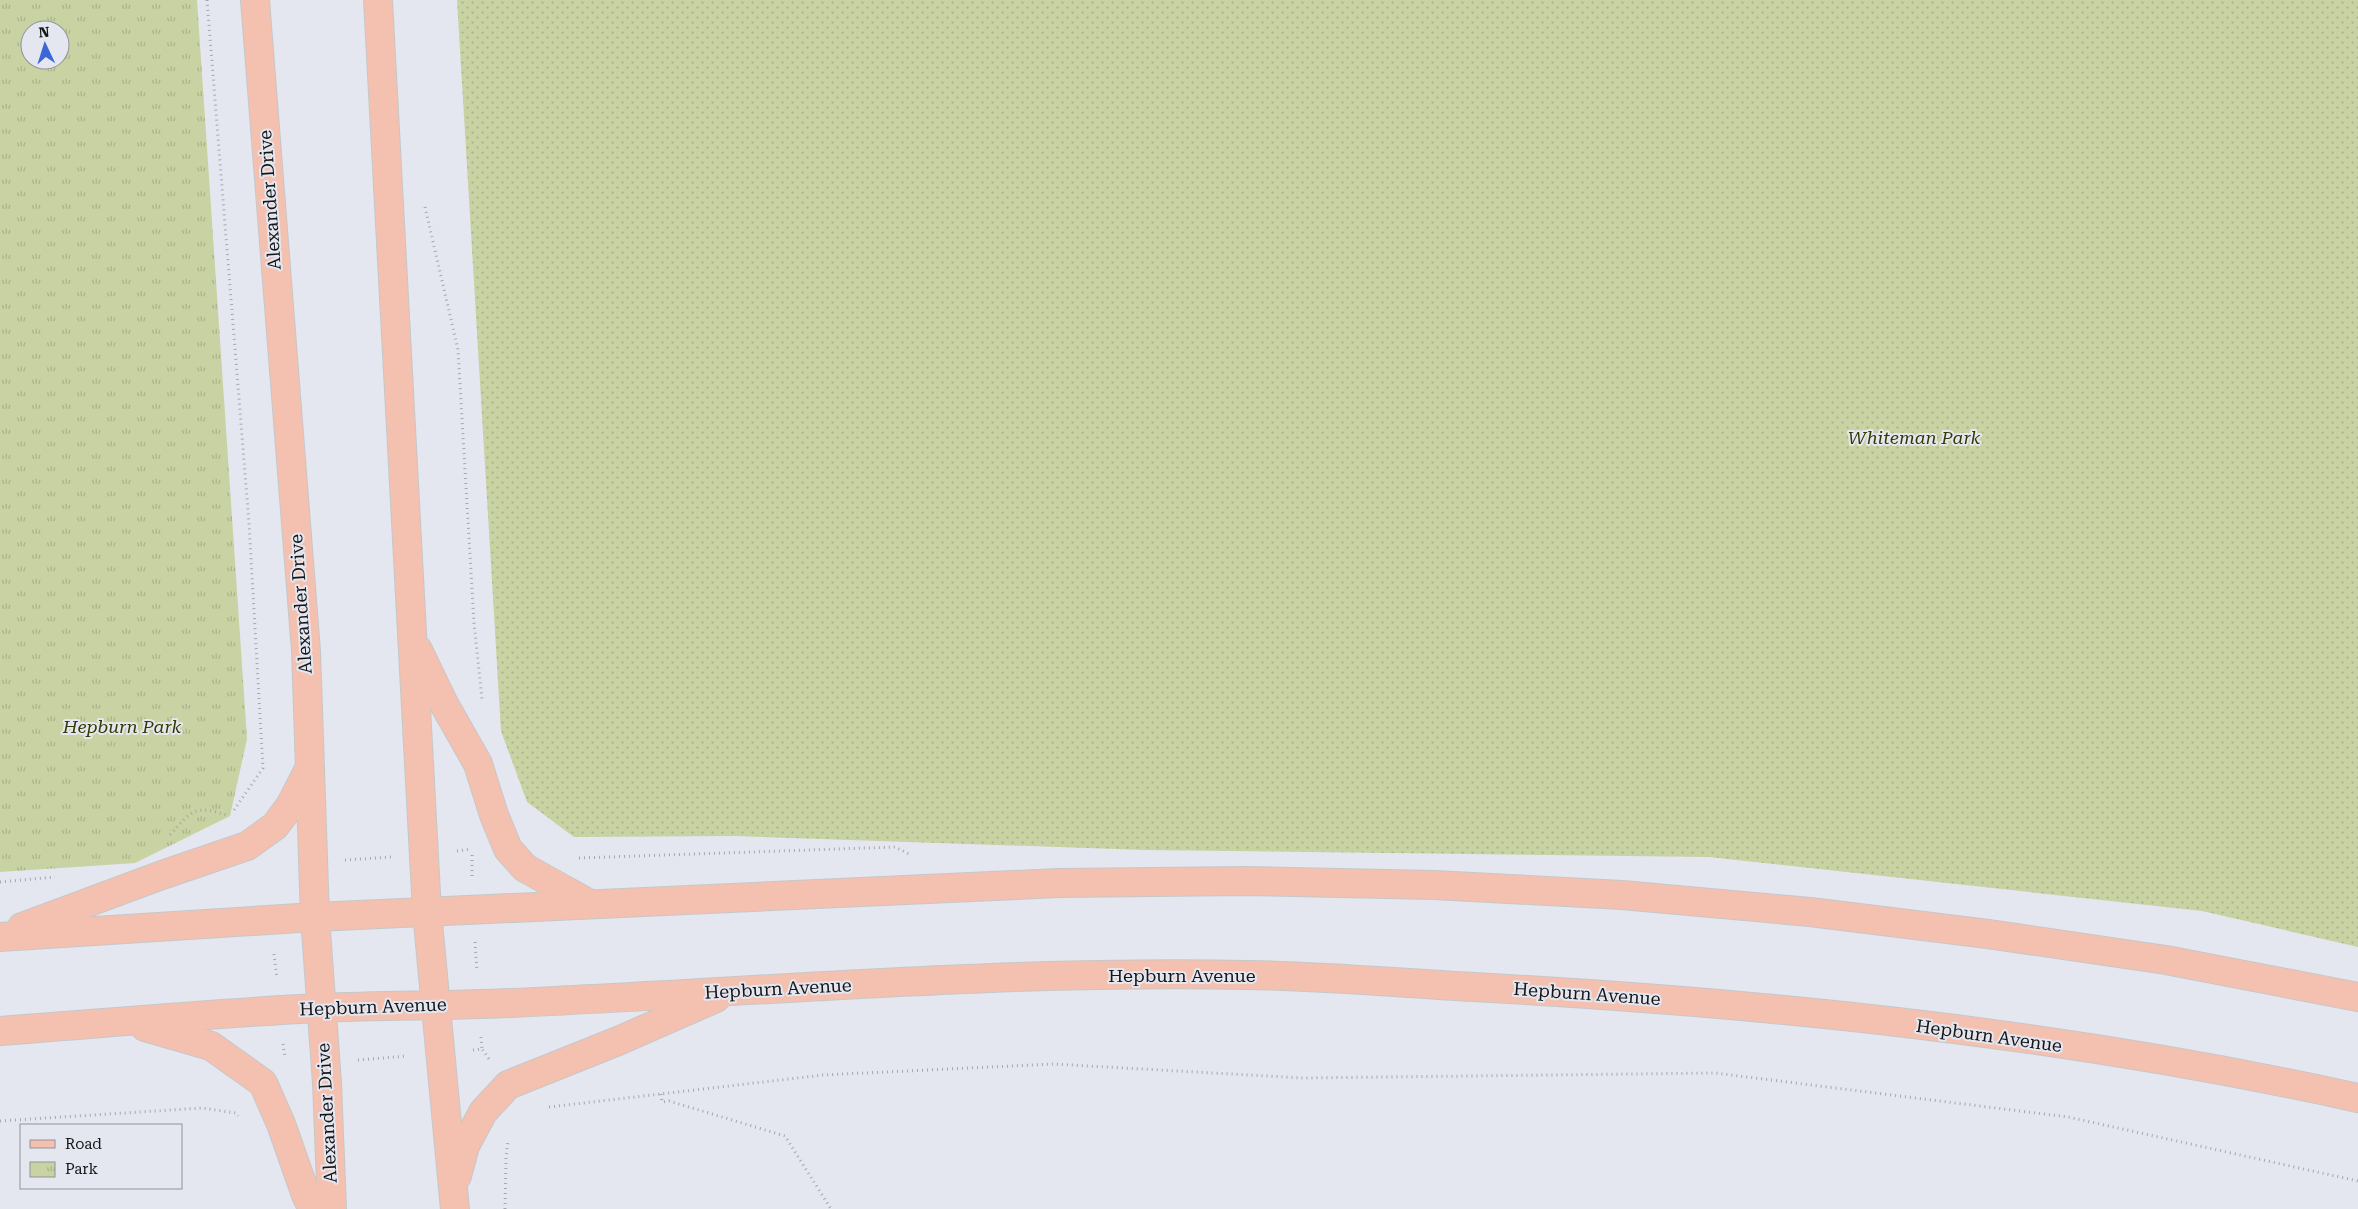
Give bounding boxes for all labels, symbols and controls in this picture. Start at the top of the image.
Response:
north arrow [20,20,70,70]
text: N [38,24,50,40]
street label: Alexander Drive [254,129,285,271]
park label: Whiteman Park [1848,427,1980,448]
street label: Alexander Drive [285,533,316,675]
park label: Hepburn Park [62,716,182,737]
street label: Hepburn Avenue [1108,965,1256,986]
street label: Hepburn Avenue [704,974,852,1003]
street label: Hepburn Avenue [1513,978,1661,1009]
street label: Hepburn Avenue [299,993,447,1020]
street label: Hepburn Avenue [1915,1015,2064,1056]
street label: Alexander Drive [312,1042,341,1184]
legend [20,1124,182,1189]
text: Road [65,1135,102,1153]
text: Park [65,1160,99,1178]

